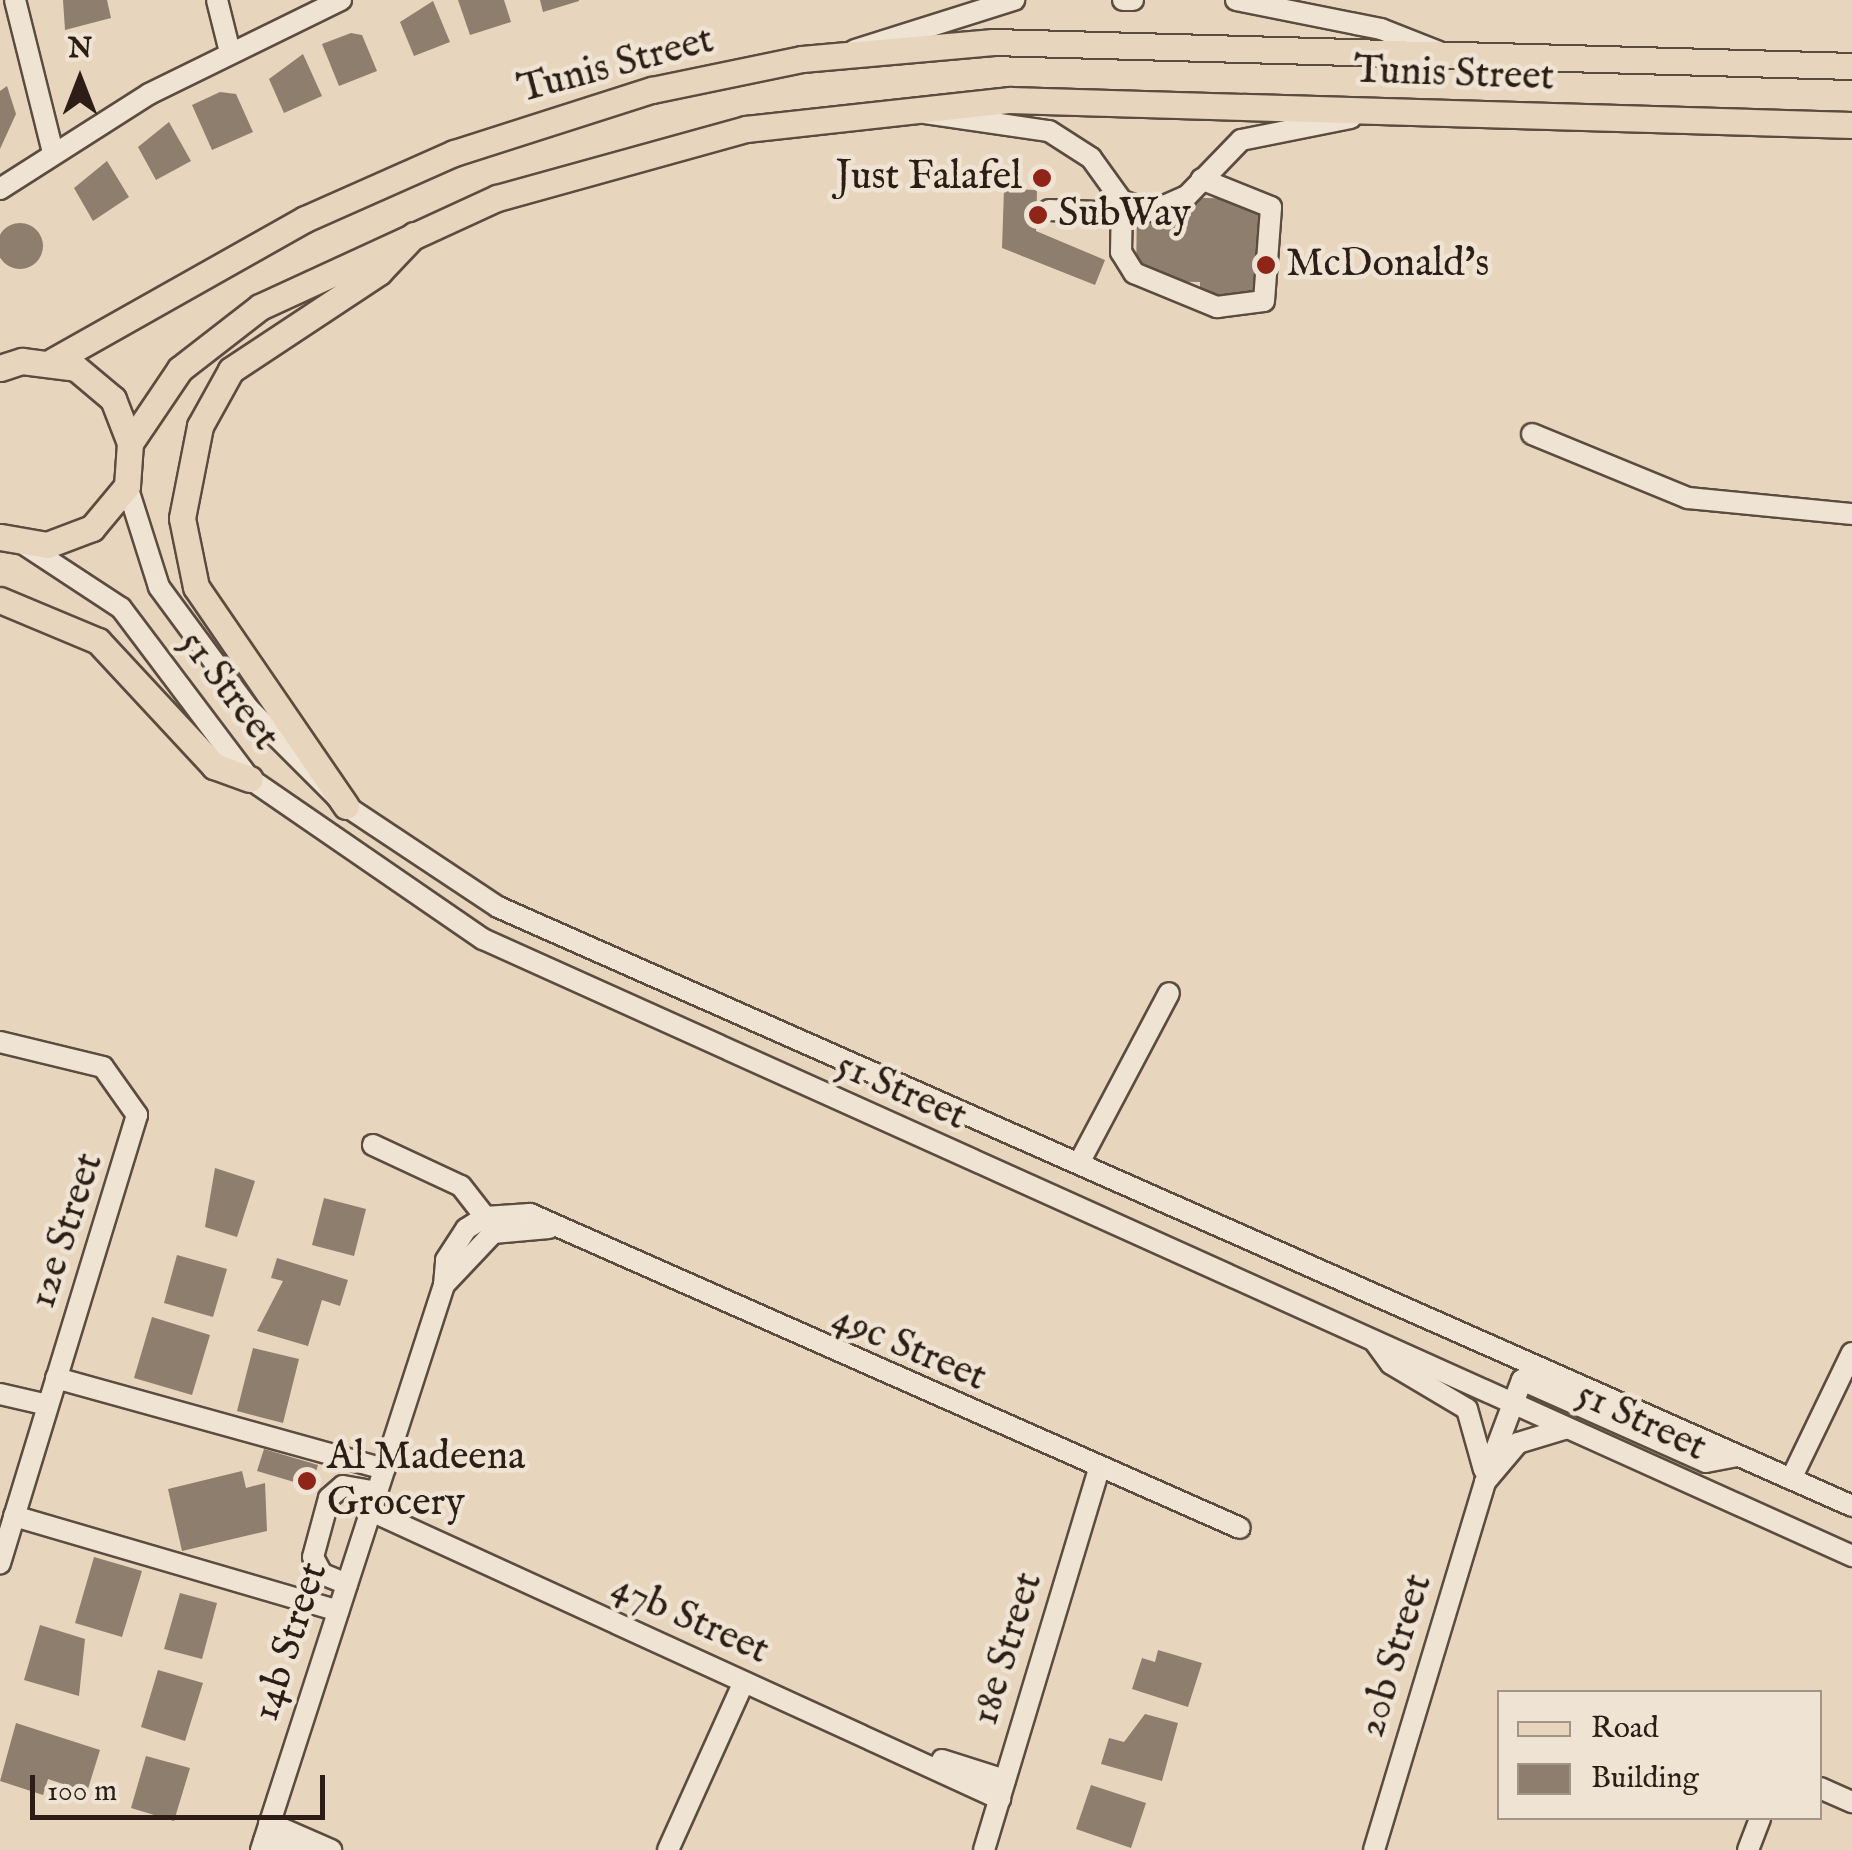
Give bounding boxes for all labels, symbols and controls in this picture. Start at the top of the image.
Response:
street label: Tunis Street [513,17,719,115]
north arrow [30,30,130,130]
text: N [68,32,92,67]
street label: Tunis Street [1353,48,1555,102]
place label: Just Falafel [835,154,1022,202]
marker: Just Falafel [1031,167,1053,189]
place label: SubWay [1058,191,1191,239]
marker: SubWay [1027,204,1049,226]
place label: McDonald's [1286,241,1489,289]
marker: McDonald's [1255,254,1277,276]
street label: 51 Street [167,622,289,760]
street label: 51 Street [828,1042,974,1142]
street label: 12e Street [19,1147,115,1315]
street label: 49c Street [825,1295,993,1403]
street label: 51 Street [1569,1371,1713,1473]
place label: Al Madeena Grocery [327,1434,525,1528]
marker: Al Madeena Grocery [296,1470,318,1492]
street label: 14b Street [243,1557,339,1727]
street label: 47b Street [604,1564,776,1676]
street label: 18e Street [962,1567,1054,1731]
street label: 20b Street [1349,1569,1443,1743]
legend [1497,1690,1822,1820]
text: Road [1591,1710,1659,1748]
scale bar [35,1755,330,1817]
text: Building [1591,1760,1699,1798]
text: 100 m [47,1773,117,1811]

